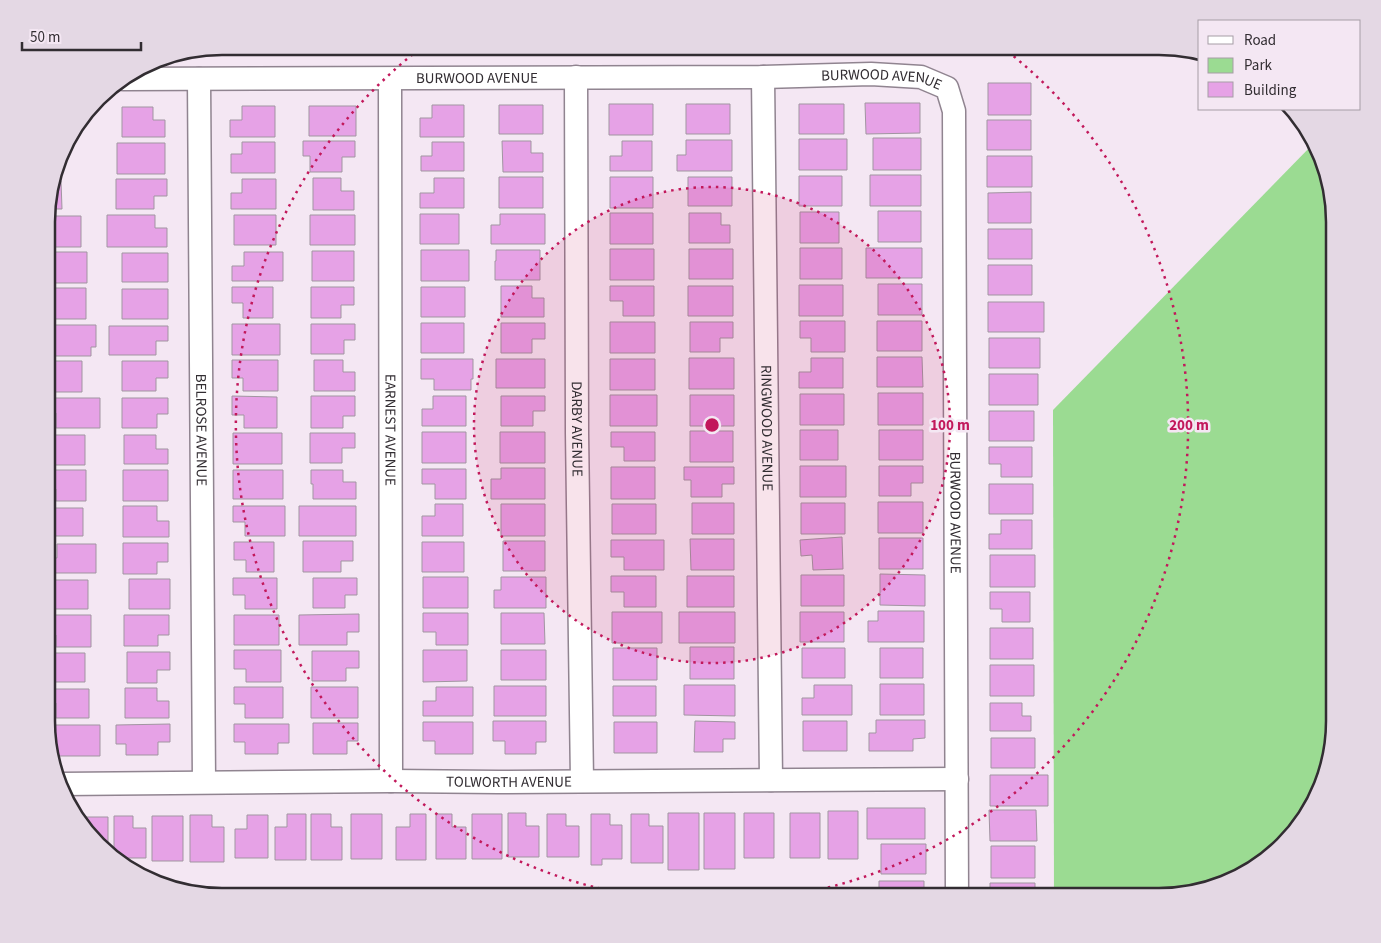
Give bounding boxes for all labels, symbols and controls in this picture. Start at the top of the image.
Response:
scale bar [22,20,141,52]
legend [1198,20,1361,110]
text: 50 m [30,27,60,48]
text: Road [1244,30,1276,51]
text: Park [1244,55,1273,76]
street label: BURWOOD AVENUE [821,63,945,95]
street label: BURWOOD AVENUE [416,67,538,89]
text: Building [1244,80,1297,101]
street label: RINGWOOD AVENUE [756,365,778,491]
street label: BELROSE AVENUE [191,374,212,486]
street label: EARNEST AVENUE [380,374,401,486]
street label: DARBY AVENUE [566,381,588,477]
text: 100 m [930,415,970,436]
text: 200 m [1169,415,1209,436]
centre of rings [703,416,721,434]
street label: BURWOOD AVENUE [945,452,966,574]
street label: TOLWORTH AVENUE [446,771,572,793]

